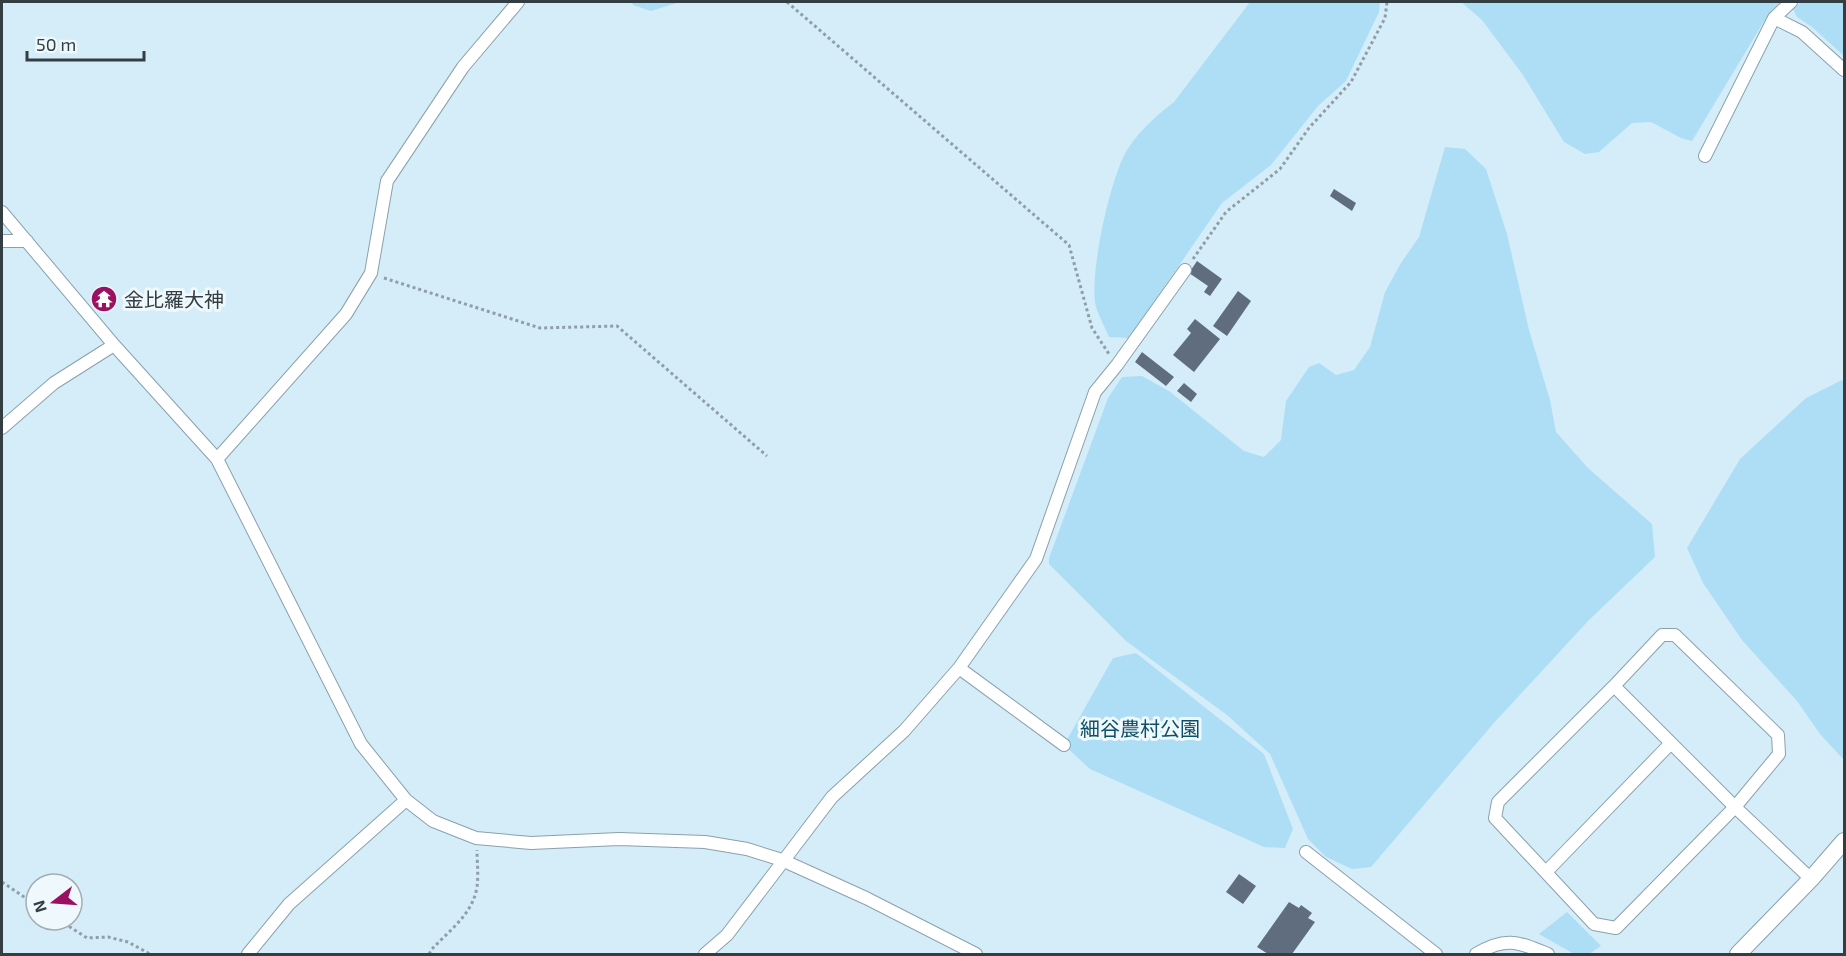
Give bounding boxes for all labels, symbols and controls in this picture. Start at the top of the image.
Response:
scale bar [27,24,144,62]
text: 50 m [36,33,76,55]
temple icon: 金比羅大神 [89,284,119,314]
place label: 金比羅大神 [124,287,224,311]
park label: 細谷農村公園 [1080,716,1200,740]
north arrow [24,872,84,932]
text: N [28,898,50,915]

